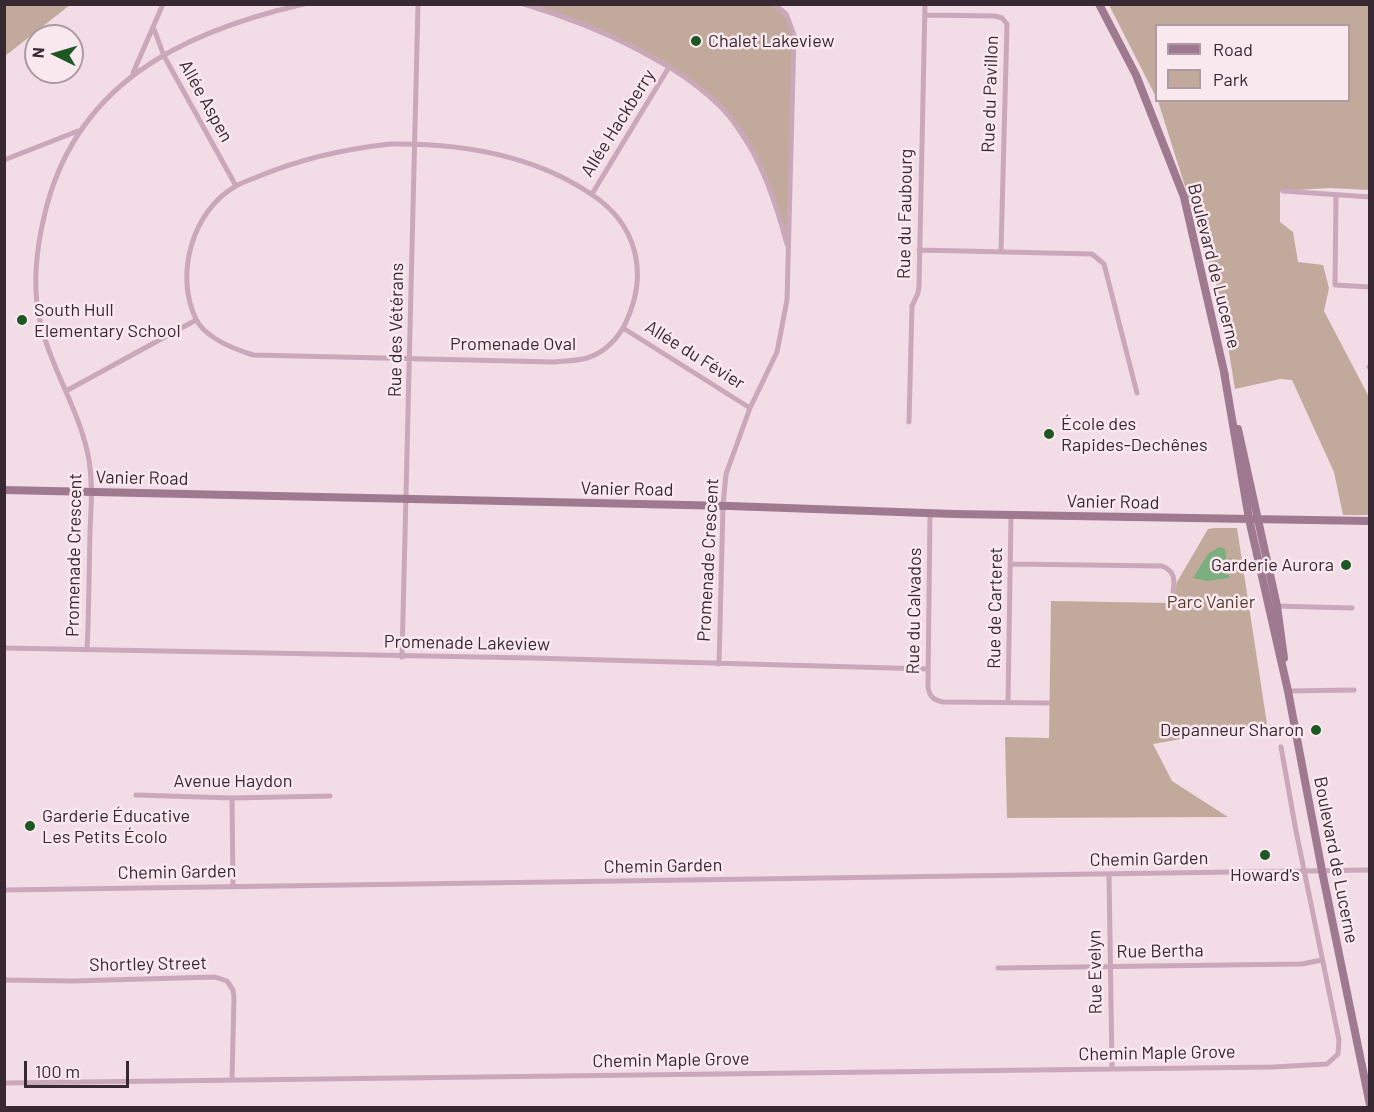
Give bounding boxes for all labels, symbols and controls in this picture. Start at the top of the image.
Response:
north arrow [24,24,84,84]
legend [1155,24,1350,102]
place label: Chalet Lakeview [708,30,835,52]
marker: Chalet Lakeview [689,34,703,48]
street label: Rue du Pavillon [977,35,1003,153]
text: Road [1213,38,1253,60]
text: N [28,46,47,59]
street label: Allée Aspen [175,56,237,146]
street label: Allée Hackberry [576,65,660,181]
text: Park [1213,68,1248,90]
street label: Rue du Faubourg [893,149,917,279]
street label: Boulevard de Lucerne [1183,181,1245,351]
street label: Rue des Vétérans [384,263,408,397]
place label: South Hull Elementary School [34,299,181,342]
marker: South Hull Elementary School [15,313,29,327]
street label: Allée du Févier [641,316,749,394]
street label: Promenade Oval [450,333,576,355]
place label: École des Rapides-Dechênes [1061,413,1208,456]
marker: École des Rapides-Dechênes [1042,427,1056,441]
street label: Vanier Road [95,466,189,490]
street label: Promenade Crescent [62,473,86,637]
street label: Vanier Road [580,477,674,501]
street label: Promenade Crescent [693,478,723,642]
street label: Vanier Road [1066,490,1160,514]
street label: Rue du Calvados [902,547,926,675]
street label: Rue de Carteret [983,547,1007,669]
place label: Garderie Aurora [1211,554,1334,576]
marker: Garderie Aurora [1339,558,1353,572]
park label: Parc Vanier [1167,591,1255,613]
street label: Promenade Lakeview [384,631,550,655]
place label: Depanneur Sharon [1160,719,1304,741]
marker: Depanneur Sharon [1309,723,1323,737]
street label: Avenue Haydon [174,770,292,792]
street label: Boulevard de Lucerne [1309,775,1363,945]
place label: Garderie Éducative Les Petits Écolo [42,805,190,848]
marker: Garderie Éducative Les Petits Écolo [23,819,37,833]
street label: Chemin Garden [1090,847,1208,871]
marker: Howard's [1258,848,1272,862]
street label: Chemin Garden [604,854,722,878]
street label: Chemin Garden [118,860,236,884]
place label: Howard's [1230,864,1300,886]
street label: Rue Evelyn [1083,929,1107,1015]
street label: Rue Bertha [1116,939,1204,963]
street label: Shortley Street [89,952,207,976]
street label: Chemin Maple Grove [1078,1041,1236,1065]
street label: Chemin Maple Grove [592,1048,750,1072]
scale bar [27,1049,132,1087]
text: 100 m [35,1060,80,1082]

